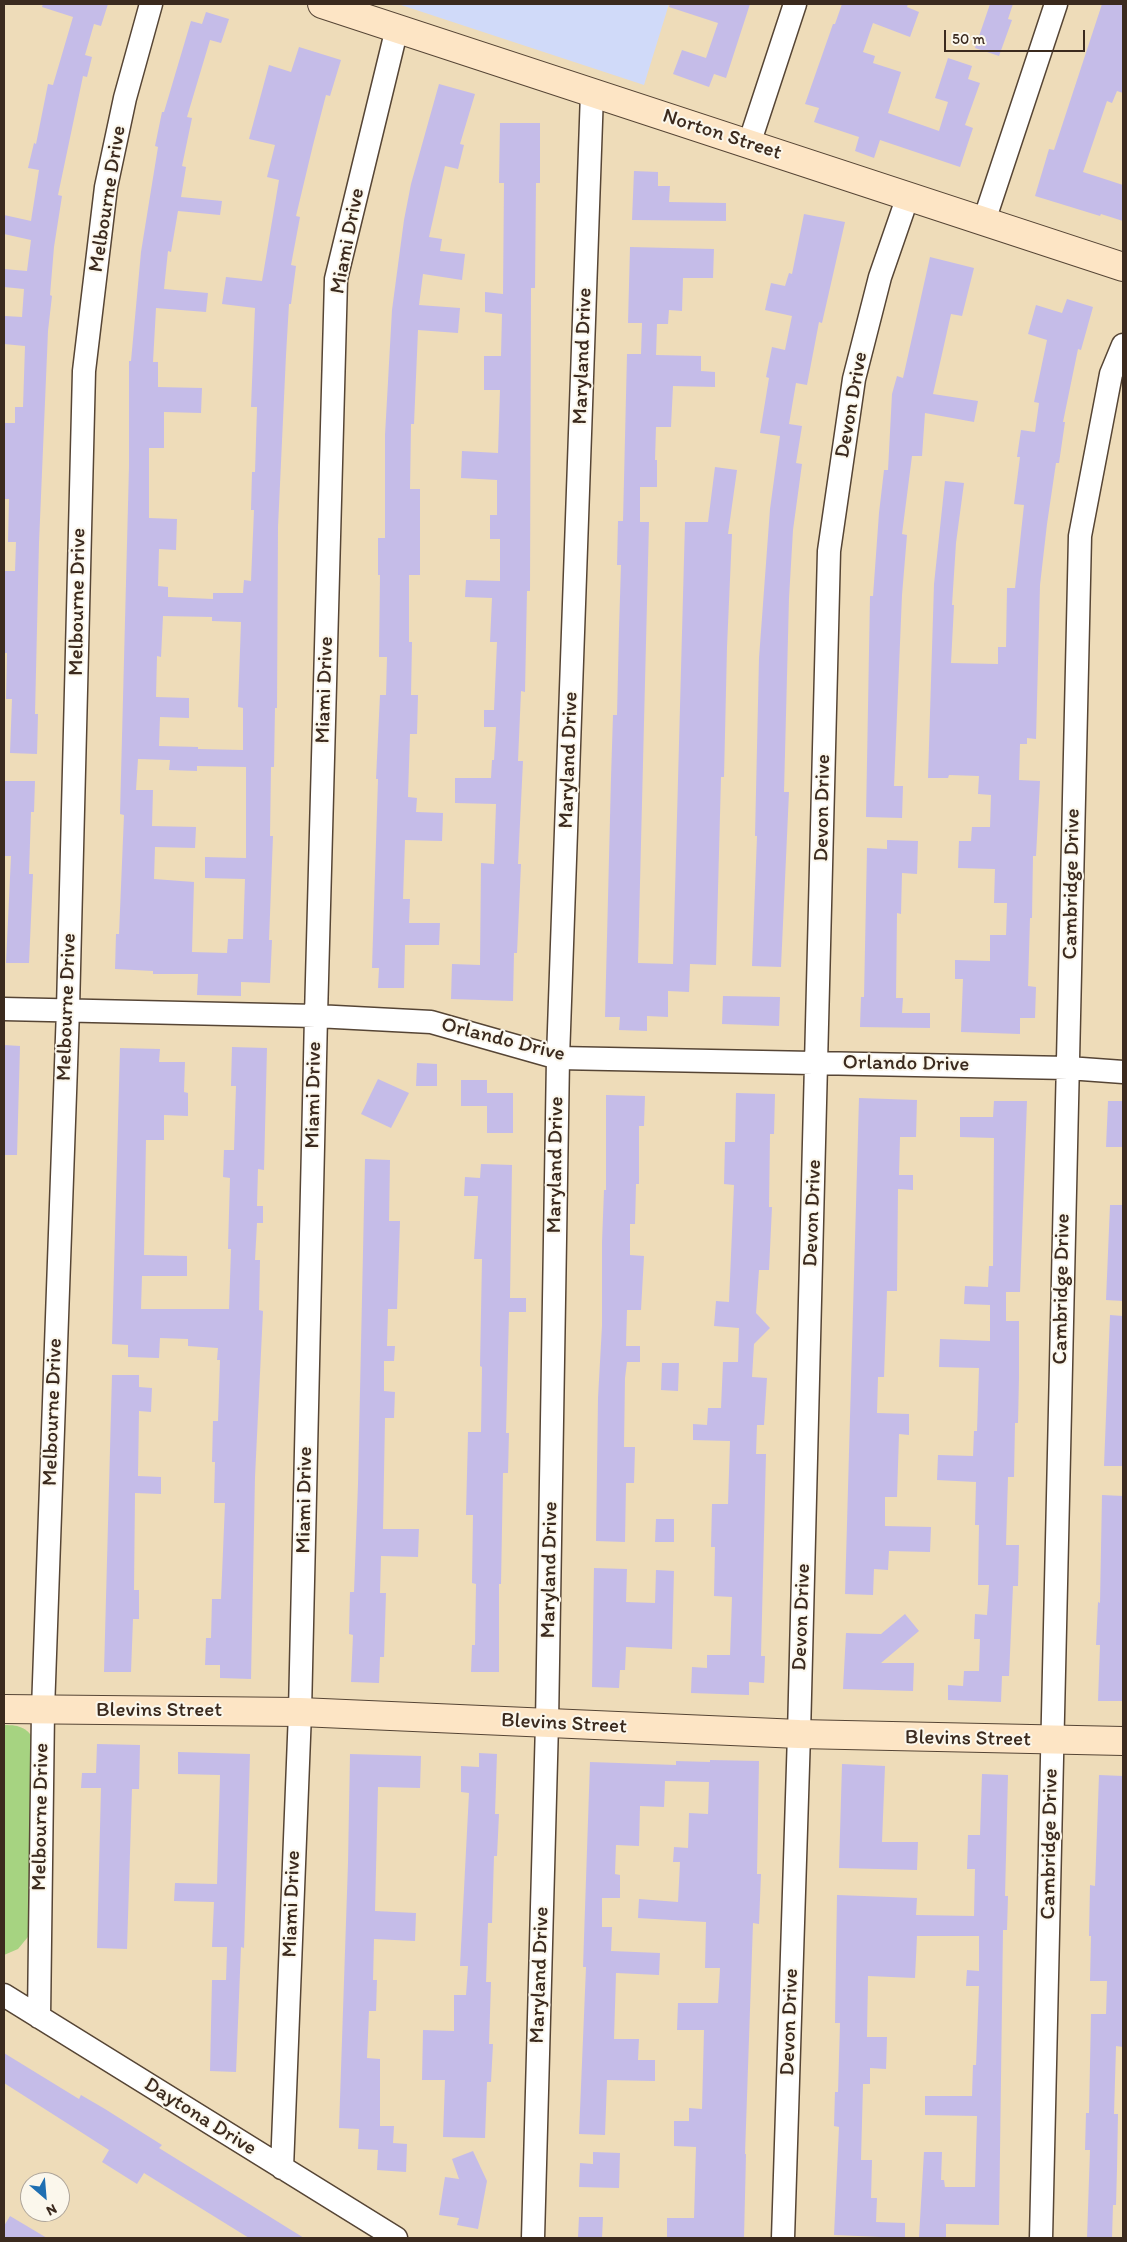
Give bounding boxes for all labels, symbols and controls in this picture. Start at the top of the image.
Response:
scale bar [947,20,1088,52]
text: 50 m [952,30,985,48]
street label: Norton Street [659,104,785,166]
street label: Melbourne Drive [84,124,132,274]
street label: Miami Drive [325,186,371,296]
street label: Maryland Drive [568,287,598,425]
street label: Devon Drive [830,350,874,460]
street label: Melbourne Drive [64,528,92,676]
street label: Miami Drive [311,636,339,744]
street label: Maryland Drive [554,691,584,829]
street label: Devon Drive [809,754,837,862]
street label: Cambridge Drive [1058,808,1086,960]
street label: Melbourne Drive [52,933,82,1081]
street label: Orlando Drive [439,1012,567,1068]
street label: Miami Drive [300,1041,328,1149]
street label: Orlando Drive [842,1050,970,1078]
street label: Maryland Drive [542,1096,570,1234]
street label: Devon Drive [799,1159,827,1267]
street label: Cambridge Drive [1048,1213,1076,1365]
street label: Melbourne Drive [38,1338,68,1486]
street label: Miami Drive [291,1446,319,1554]
street label: Maryland Drive [536,1501,564,1639]
street label: Devon Drive [788,1563,816,1671]
street label: Blevins Street [96,1698,222,1724]
street label: Blevins Street [500,1708,628,1740]
street label: Blevins Street [905,1725,1031,1753]
street label: Melbourne Drive [27,1743,55,1891]
street label: Cambridge Drive [1036,1768,1064,1920]
street label: Miami Drive [278,1850,306,1958]
street label: Maryland Drive [525,1906,555,2044]
street label: Devon Drive [776,1968,804,2076]
street label: Daytona Drive [139,2072,261,2162]
north arrow [20,2172,70,2222]
text: N [44,2200,60,2220]

